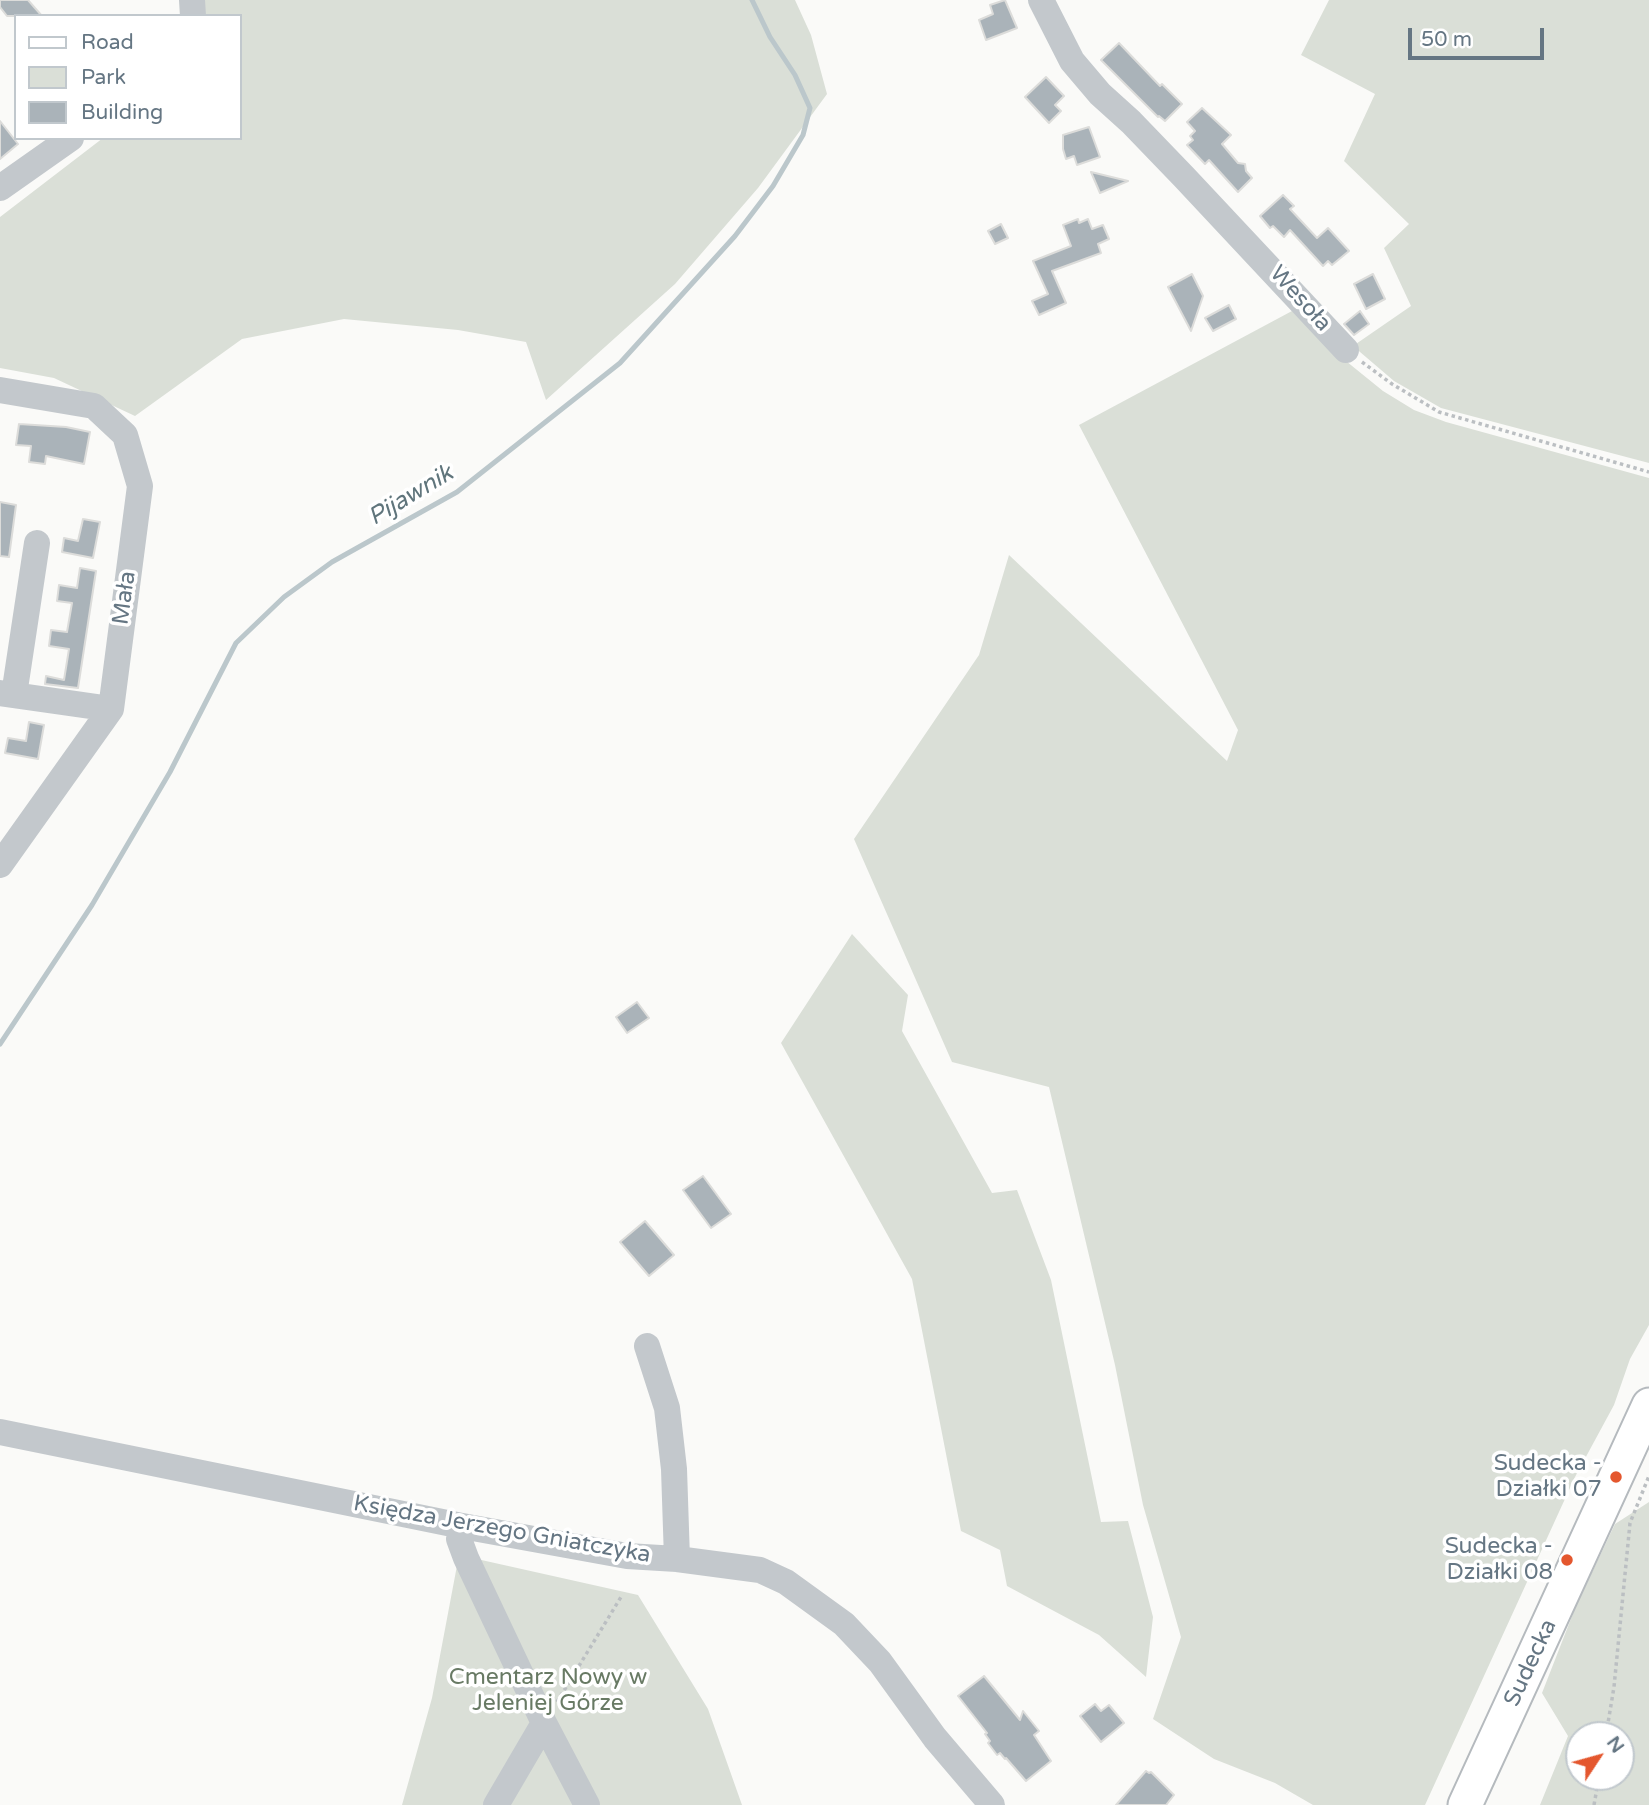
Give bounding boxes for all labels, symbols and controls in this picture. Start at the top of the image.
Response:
legend [14,14,242,140]
scale bar [1411,14,1548,58]
text: 50 m [1421,27,1472,52]
text: Road [81,30,134,55]
text: Park [81,65,126,90]
text: Building [81,100,163,125]
street label: Wesoła [1263,260,1337,338]
water label: Pijawnik [363,459,459,533]
street label: Mała [108,569,142,627]
place label: Sudecka - Działki 07 [1494,1450,1602,1504]
marker: Sudecka - Działki 07 [1608,1469,1624,1485]
street label: Księdza Jerzego Gniatczyka [351,1490,653,1570]
place label: Sudecka - Działki 08 [1445,1533,1553,1587]
marker: Sudecka - Działki 08 [1559,1552,1575,1568]
street label: Sudecka [1499,1615,1563,1711]
park label: Cmentarz Nowy w Jeleniej Górze [449,1664,647,1718]
north arrow [1565,1721,1635,1791]
text: N [1602,1732,1629,1757]

